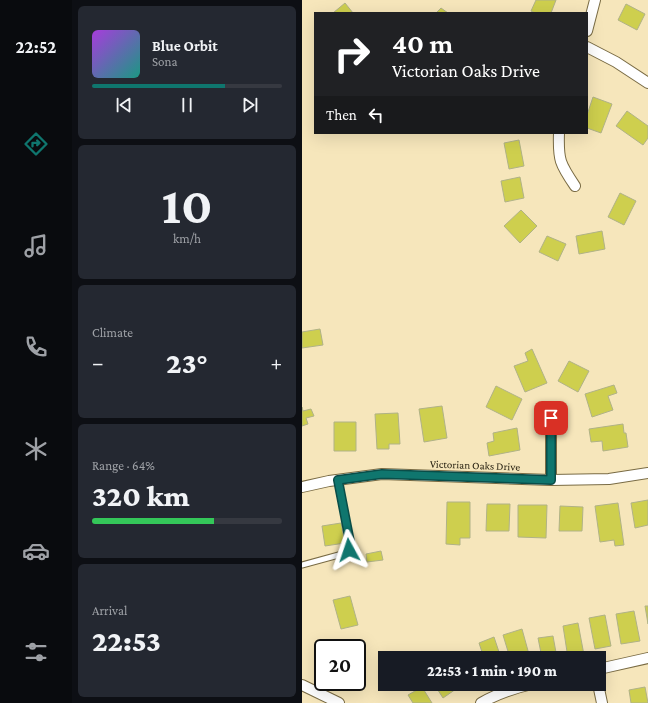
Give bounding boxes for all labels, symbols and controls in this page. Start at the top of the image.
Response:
icon: right [326,28,378,80]
text: 40 m [392,28,453,59]
text: 22:52 [16,37,56,57]
text: Blue Orbit [152,38,218,54]
text: Sona [152,54,178,69]
text: Victorian Oaks Drive [392,61,540,81]
icon: previous [113,94,135,116]
icon: pause [176,94,198,116]
icon: next [239,94,261,116]
icon: left [365,104,387,126]
text: Then [326,107,357,123]
icon: directions [22,130,50,158]
text: 10 [161,176,213,234]
text: km/h [173,231,201,246]
icon: music [22,232,50,260]
text: Climate [92,325,133,340]
icon: phone [22,333,50,361]
text: 23° [166,346,208,379]
text: − [92,350,104,375]
text: + [270,350,282,375]
pin [534,401,568,435]
icon: arrive [540,407,562,429]
icon: climate [22,435,50,463]
street label: Victorian Oaks Drive [430,457,521,473]
text: Range · 64% [92,458,155,473]
text: 320 km [92,479,190,512]
position arrow [328,529,370,571]
icon: car [22,537,50,565]
text: Arrival [92,603,127,618]
text: 22:53 [92,624,161,657]
icon: filters [22,638,50,666]
speed limit sign: 20 [314,639,366,691]
text: 22:53 · 1 min · 190 m [427,663,557,679]

